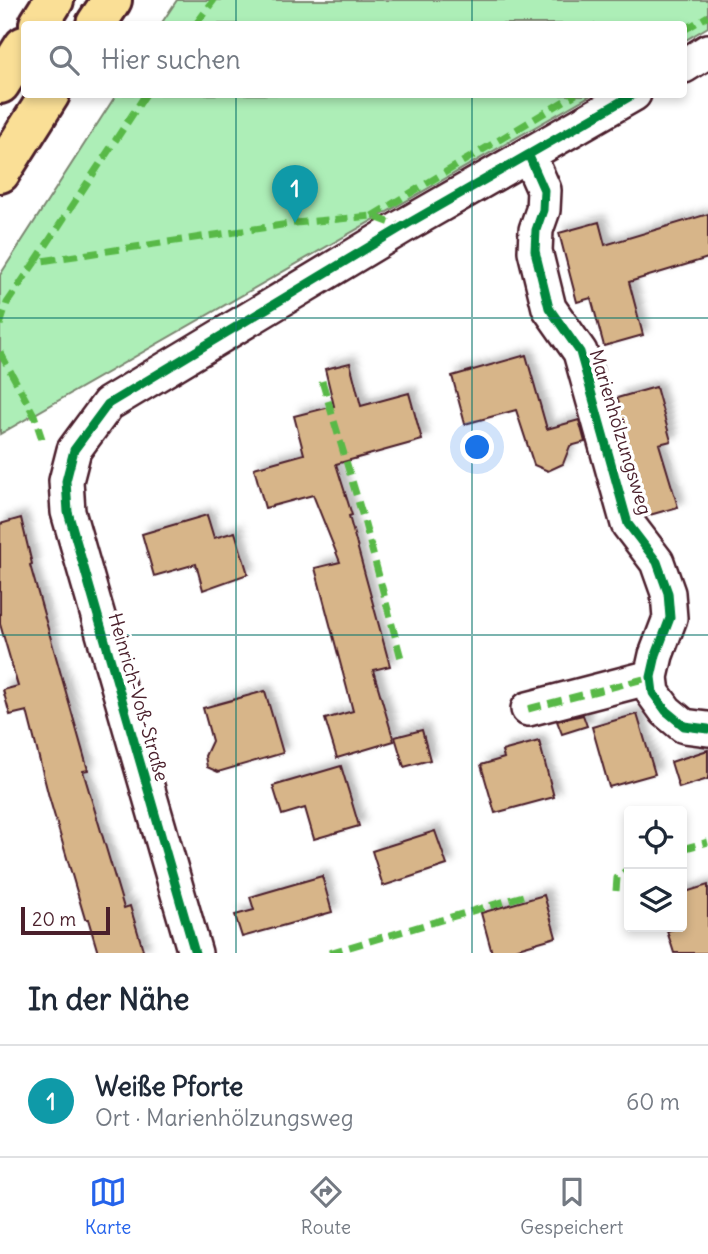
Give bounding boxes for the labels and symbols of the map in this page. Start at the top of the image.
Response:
pin: 1 [272,165,318,223]
street label: Marienhölzungsweg [584,346,658,518]
your location [460,430,494,464]
street label: Heinrich-Voß-Straße [103,610,175,784]
scale bar [21,904,110,936]

